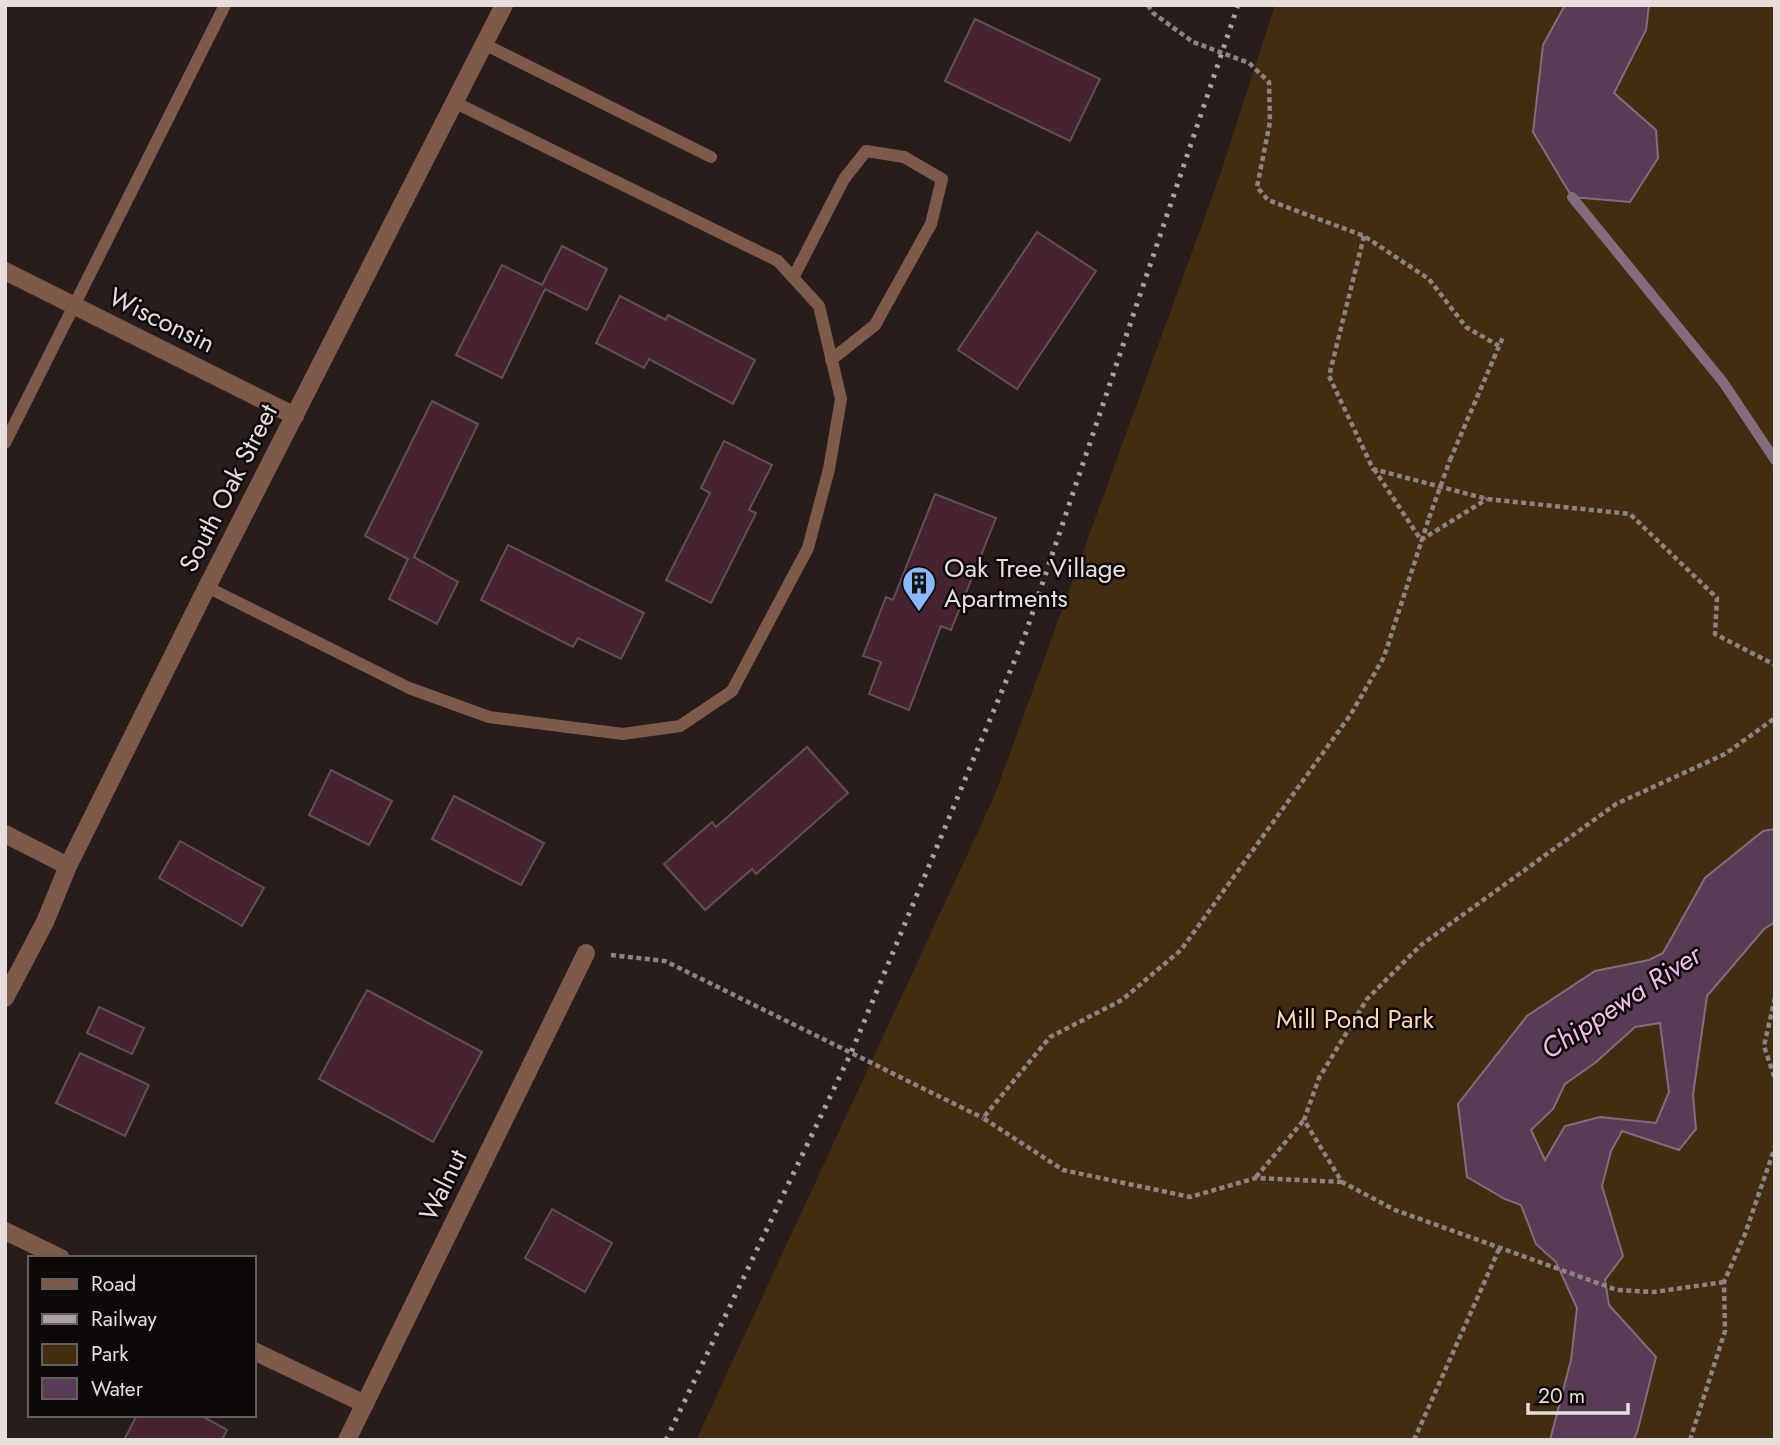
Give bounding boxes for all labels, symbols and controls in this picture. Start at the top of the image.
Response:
street label: Wisconsin [102,278,222,362]
street label: South Oak Street [169,397,287,579]
place label: Oak Tree Village Apartments [944,549,1126,617]
building icon: Oak Tree Village Apartments [900,564,938,613]
water label: Chippewa River [1533,934,1711,1069]
park label: Mill Pond Park [1276,1000,1434,1038]
street label: Walnut [409,1142,477,1227]
legend [28,1256,256,1417]
text: Road [91,1269,136,1299]
text: Railway [91,1304,157,1334]
text: Park [91,1339,129,1369]
scale bar [1528,1372,1628,1416]
text: Water [91,1374,144,1404]
text: 20 m [1538,1381,1585,1411]

